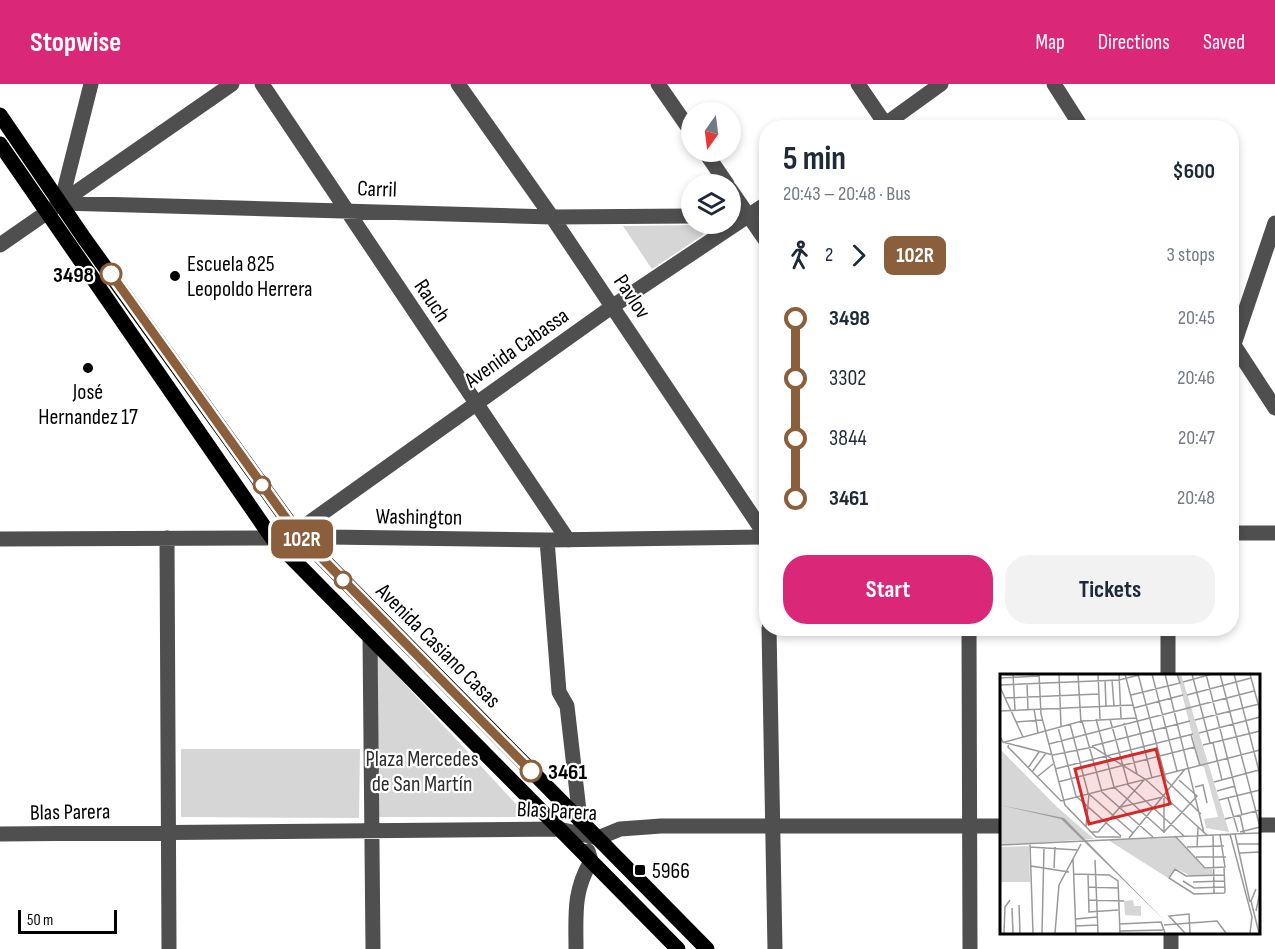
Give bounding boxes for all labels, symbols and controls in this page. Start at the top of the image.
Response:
text: Stopwise [30,26,121,59]
text: Map [1035,30,1065,55]
text: Directions [1098,30,1170,55]
text: Saved [1203,30,1245,55]
north arrow [681,102,741,162]
map controls [681,102,741,234]
text: 5 min [783,139,846,179]
text: $600 [1172,158,1215,185]
button: layers [681,174,741,234]
street label: Carril [357,175,397,204]
text: 20:43 – 20:48 · Bus [783,182,911,206]
icon: walk [783,239,816,272]
icon: forward [842,239,875,272]
text: 2 [825,243,833,267]
text: 102R [896,243,934,268]
text: 3 stops [1167,243,1215,267]
place label: Escuela 825 Leopoldo Herrera [187,251,313,303]
place label: 3498 [53,262,94,289]
marker: 3498 [100,263,122,285]
marker: Escuela 825 Leopoldo Herrera [168,269,182,283]
street label: Pavlov [607,270,656,324]
street label: Rauch [408,274,456,327]
street label: Avenida Cabassa [459,302,574,395]
text: 3498 [829,305,870,332]
text: 20:45 [1178,306,1215,330]
marker: José Hernandez 17 [81,361,95,375]
text: 3302 [829,365,866,392]
text: 20:46 [1177,366,1215,390]
place label: José Hernandez 17 [38,379,138,431]
text: 3844 [829,425,867,452]
text: 20:47 [1178,426,1215,450]
unlabelled marker [253,476,271,494]
text: 3461 [829,485,868,512]
text: 20:48 [1177,486,1215,510]
street label: Washington [375,503,463,532]
line badge: 102R [260,520,344,558]
text: 102R [283,527,321,552]
button: Start [783,555,993,624]
button: Tickets [1005,555,1215,624]
unlabelled marker [334,571,352,589]
street label: Avenida Casiano Casas [369,577,506,714]
inset map [1000,674,1260,934]
park label: Plaza Mercedes de San Martín [365,746,479,798]
place label: 3461 [548,759,587,786]
marker: 3461 [520,760,542,782]
street label: Blas Parera [516,796,598,827]
street label: Blas Parera [30,798,110,827]
place label: 5966 [652,858,690,885]
marker: 5966 [633,863,647,877]
scale bar [18,907,117,934]
text: 50 m [27,911,53,930]

